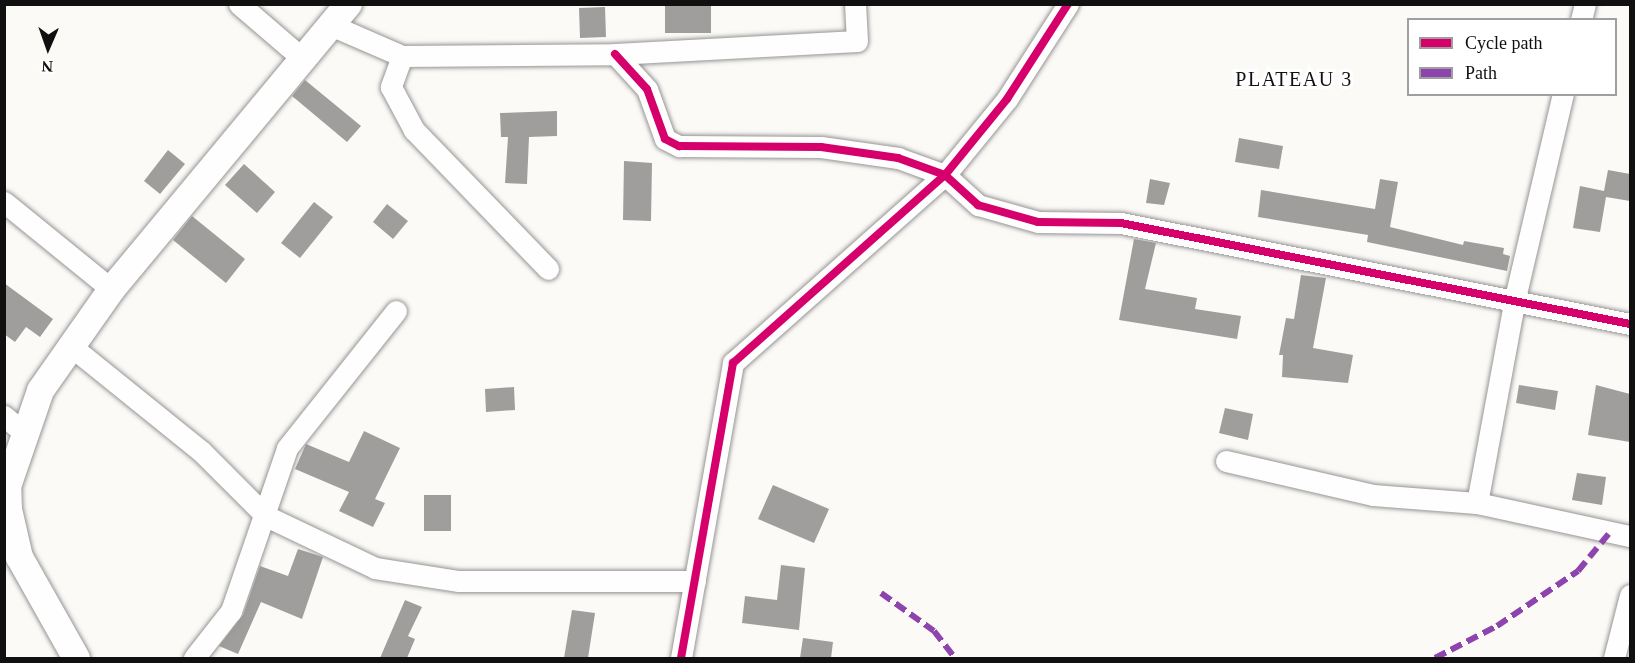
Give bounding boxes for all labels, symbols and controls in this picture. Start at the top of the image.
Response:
north arrow [18,18,78,78]
legend [1407,18,1617,96]
text: Cycle path [1465,33,1542,53]
text: N [41,58,53,75]
text: Path [1465,63,1497,83]
district label: PLATEAU 3 [1235,67,1353,91]

